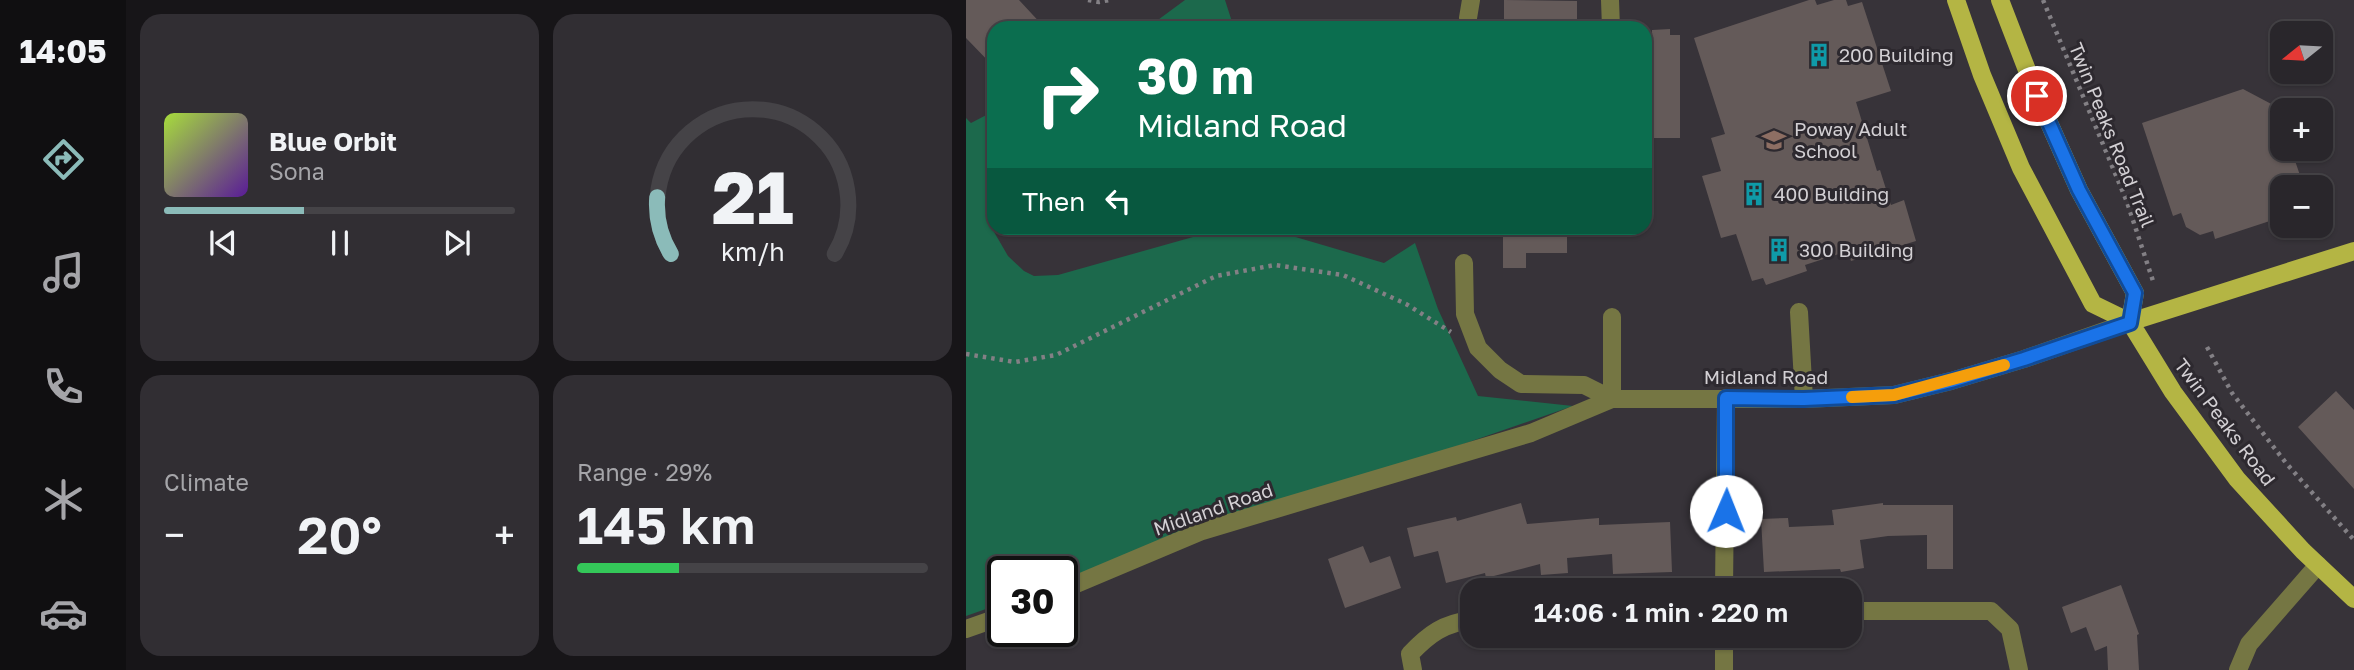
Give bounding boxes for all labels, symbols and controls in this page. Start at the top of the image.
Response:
north arrow [2270,21,2333,84]
map controls [2270,21,2333,238]
text: 14:05 [19,32,107,70]
street label: Twin Peaks Road Trail [2065,39,2160,230]
building icon: 200 Building [1805,41,1833,69]
place label: 200 Building [1839,43,1954,66]
text: 30 m [1137,46,1254,105]
icon: right [1022,49,1113,140]
pin [2007,66,2067,126]
icon: arrive [2018,77,2056,115]
button: + [2270,98,2333,161]
text: Midland Road [1137,106,1347,144]
place label: Poway Adult School [1794,117,1907,162]
text: Blue Orbit [269,126,397,157]
school or university icon: Poway Adult School [1760,126,1788,154]
icon: directions [39,135,88,184]
text: 21 [712,153,793,240]
text: Sona [269,157,325,185]
button: − [2270,175,2333,238]
building icon: 400 Building [1740,180,1768,208]
icon: left [1099,182,1137,220]
place label: 400 Building [1774,182,1889,205]
text: Then [1022,186,1085,217]
icon: previous [204,224,242,262]
icon: pause [321,224,359,262]
icon: next [438,224,476,262]
text: km/h [721,236,784,267]
building icon: 300 Building [1765,236,1793,264]
place label: 300 Building [1799,238,1914,261]
icon: music [39,248,88,297]
street label: Twin Peaks Road [2170,354,2281,490]
icon: phone [39,362,88,411]
street label: Midland Road [1704,365,1828,388]
text: Range · 29% [577,458,712,486]
text: Climate [164,468,249,496]
position arrow [1689,474,1763,548]
icon: climate [39,475,88,524]
street label: Midland Road [1150,477,1275,540]
text: 145 km [577,493,755,555]
text: 20° [297,503,382,565]
text: − [164,512,185,557]
text: + [494,512,515,557]
speed limit sign: 30 [987,556,1078,647]
icon: car [39,589,88,638]
text: 14:06 · 1 min · 220 m [1534,597,1788,628]

